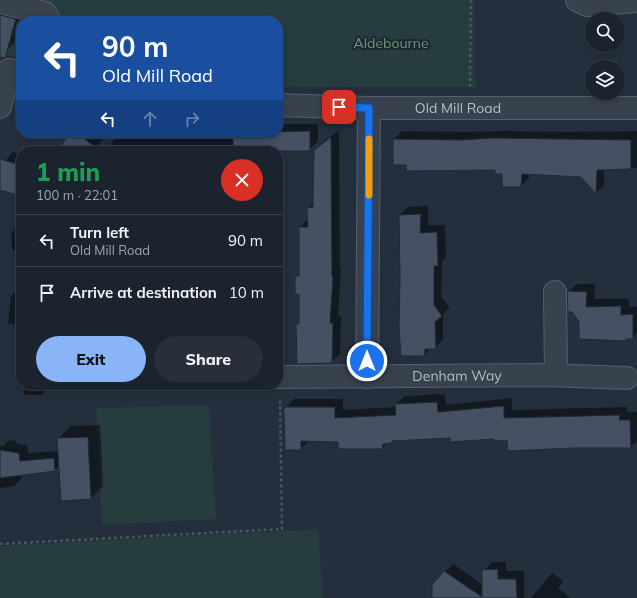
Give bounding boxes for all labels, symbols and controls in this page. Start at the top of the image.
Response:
map controls [585,12,625,100]
button: search [585,12,625,52]
text: 90 m [102,29,168,64]
icon: left [36,32,88,84]
park label: Aldebourne [353,34,429,52]
button: layers [585,60,625,100]
text: Old Mill Road [102,64,213,87]
pin [322,90,356,124]
icon: arrive [328,96,350,118]
street label: Old Mill Road [415,99,501,117]
icon: left [97,108,119,130]
icon: ahead [139,108,161,130]
icon: right [181,108,203,130]
text: 1 min [36,157,100,187]
button: close [221,159,263,201]
text: 100 m · 22:01 [36,187,118,203]
text: Turn left [70,223,129,242]
icon: left [36,230,58,252]
text: 90 m [228,231,263,250]
text: Old Mill Road [70,242,150,258]
icon: arrive [36,282,58,304]
text: Arrive at destination [70,283,217,302]
text: 10 m [229,283,264,302]
button: Exit [36,336,146,382]
button: Share [154,336,263,382]
position arrow [346,340,388,382]
street label: Denham Way [412,366,502,385]

